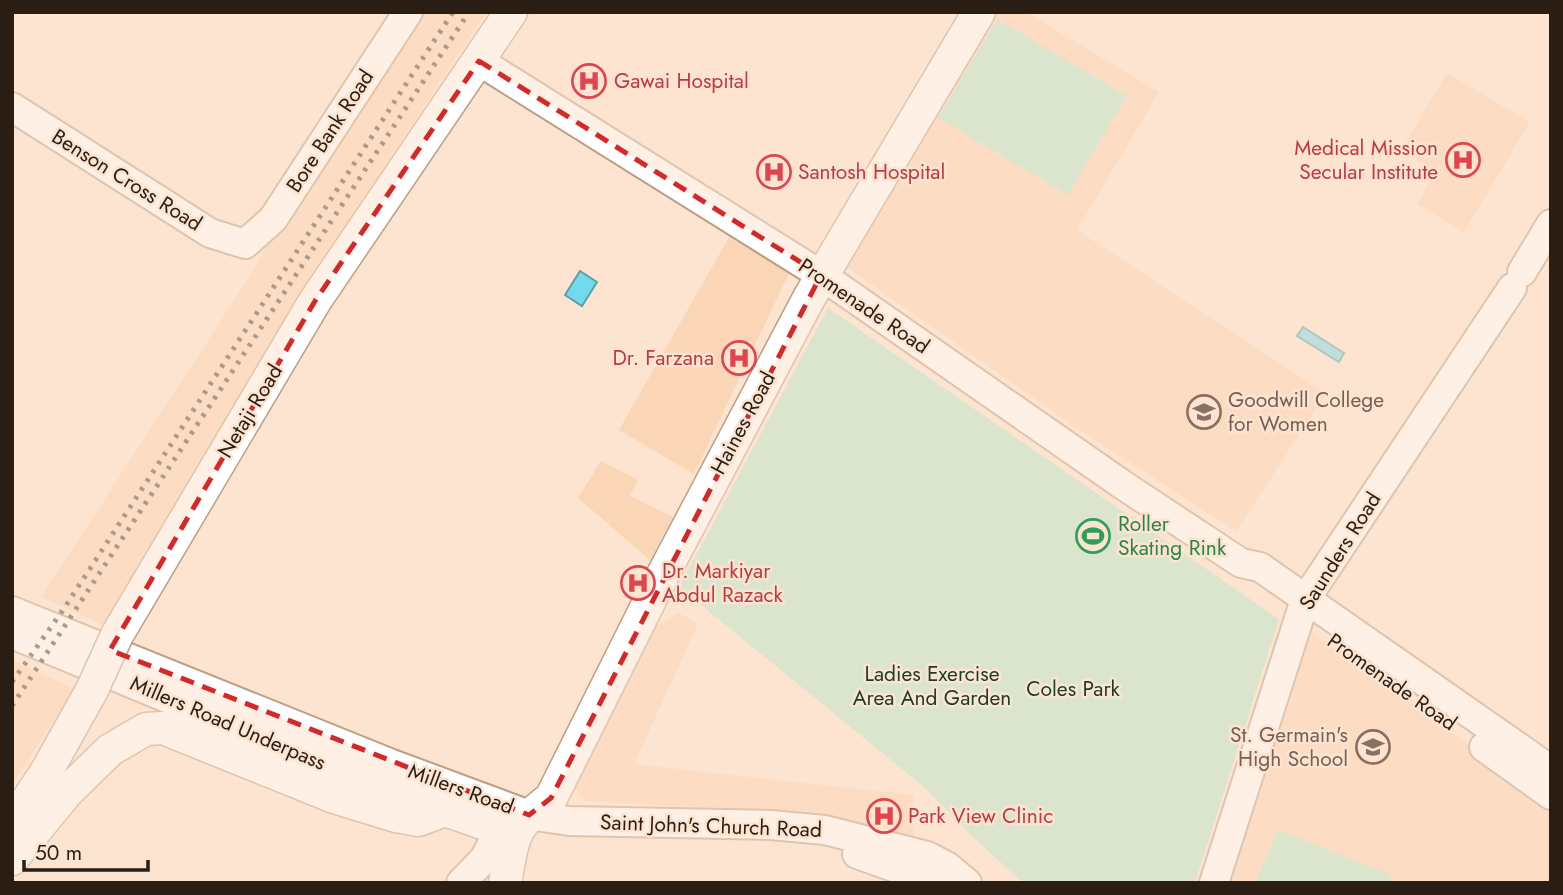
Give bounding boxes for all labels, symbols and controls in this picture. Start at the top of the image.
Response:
hospital icon: Gawai Hospital [570,62,608,100]
street label: Bore Bank Road [279,64,381,198]
place label: Gawai Hospital [614,66,749,96]
street label: Benson Cross Road [46,122,208,238]
place label: Medical Mission Secular Institute [1294,133,1438,187]
hospital icon: Medical Mission Secular Institute [1444,141,1482,179]
hospital icon: Santosh Hospital [755,153,793,191]
place label: Santosh Hospital [798,157,945,187]
street label: Promenade Road [793,251,935,361]
hospital icon: Dr. Farzana [720,339,758,377]
place label: Dr. Farzana [612,343,714,373]
street label: Netaji Road [210,358,290,464]
street label: Haines Road [703,366,783,480]
place label: Goodwill College for Women [1228,385,1384,439]
school or university icon: Goodwill College for Women [1185,393,1223,431]
street label: Saunders Road [1292,486,1388,616]
place label: Roller Skating Rink [1118,509,1227,563]
sports icon: Roller Skating Rink [1074,517,1112,555]
place label: Dr. Markiyar Abdul Razack [662,556,784,610]
hospital icon: Dr. Markiyar Abdul Razack [619,564,657,602]
street label: Promenade Road [1321,626,1463,738]
park label: Ladies Exercise Area And Garden [853,659,1011,713]
street label: Millers Road Underpass [126,668,330,778]
park label: Coles Park [1026,674,1121,704]
place label: St. Germain's High School [1230,720,1348,774]
school or university icon: St. Germain's High School [1354,728,1392,766]
street label: Millers Road [404,756,518,822]
hospital icon: Park View Clinic [865,797,903,835]
place label: Park View Clinic [908,801,1053,831]
street label: Saint John's Church Road [600,807,822,845]
scale bar [24,828,149,872]
text: 50 m [35,838,82,868]

